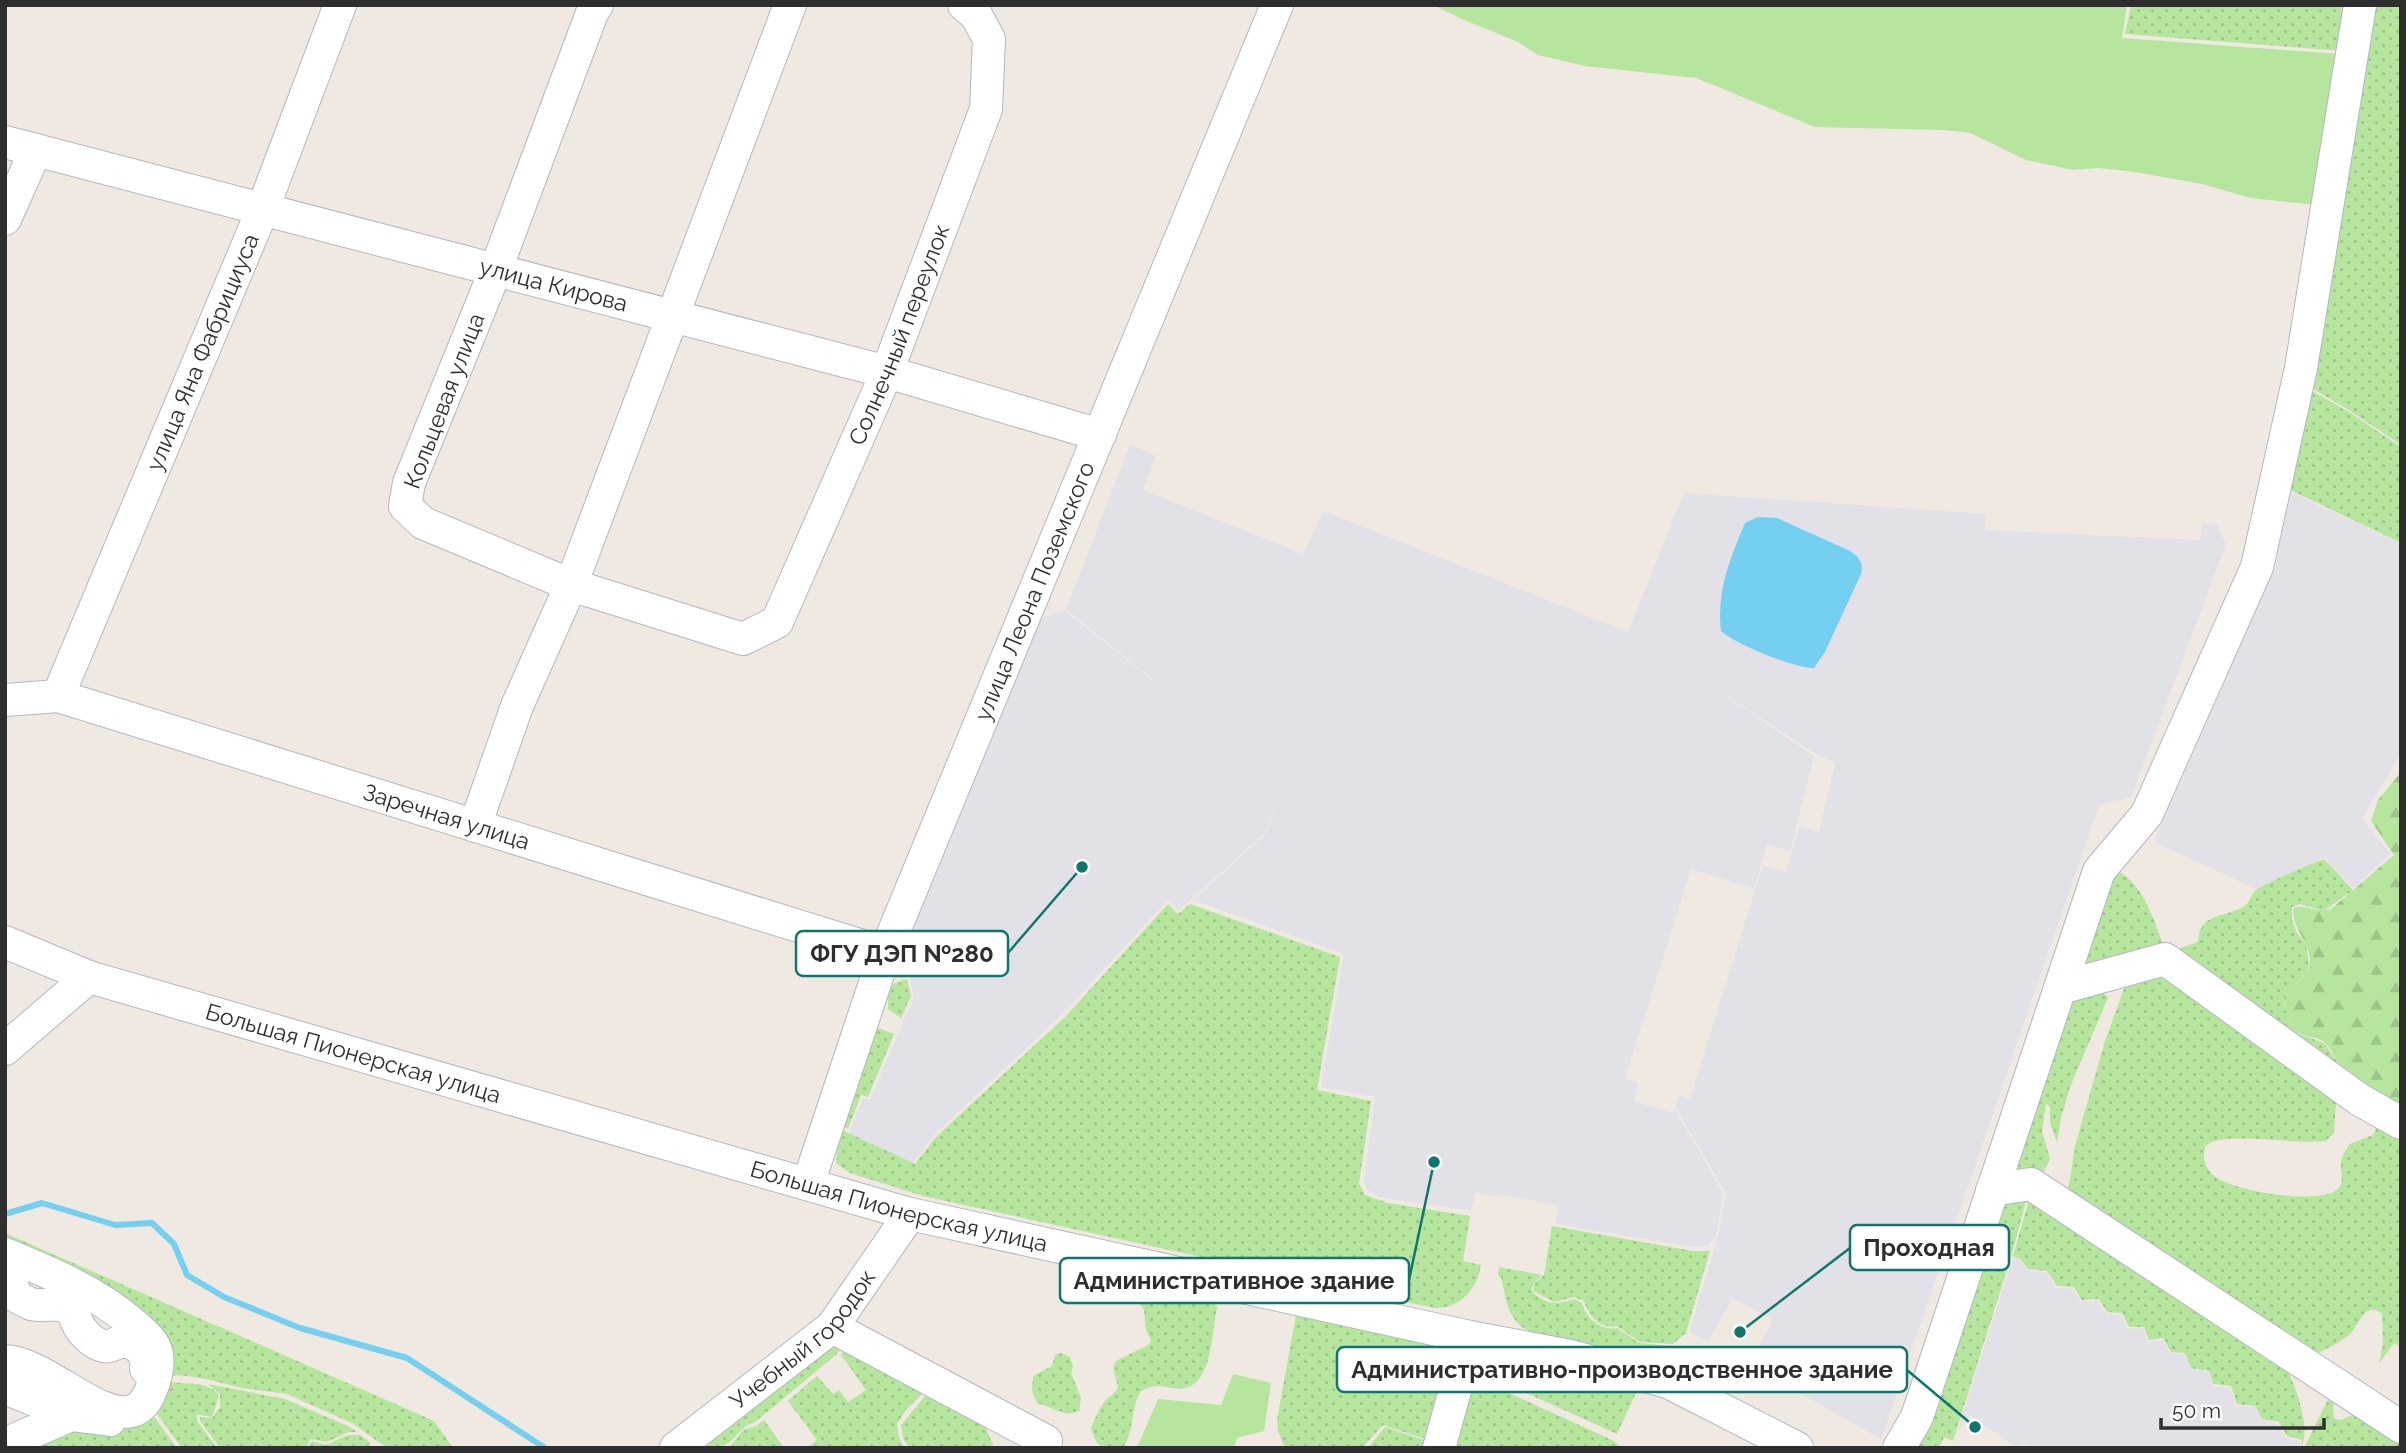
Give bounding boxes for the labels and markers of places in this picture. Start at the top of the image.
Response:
callout: ФГУ ДЭП №280 [796,931,1008,976]
callout: Проходная [1850,1225,2009,1270]
callout: Административное здание [1060,1258,1409,1303]
callout: Административно-производственное здание [1337,1347,1907,1392]

